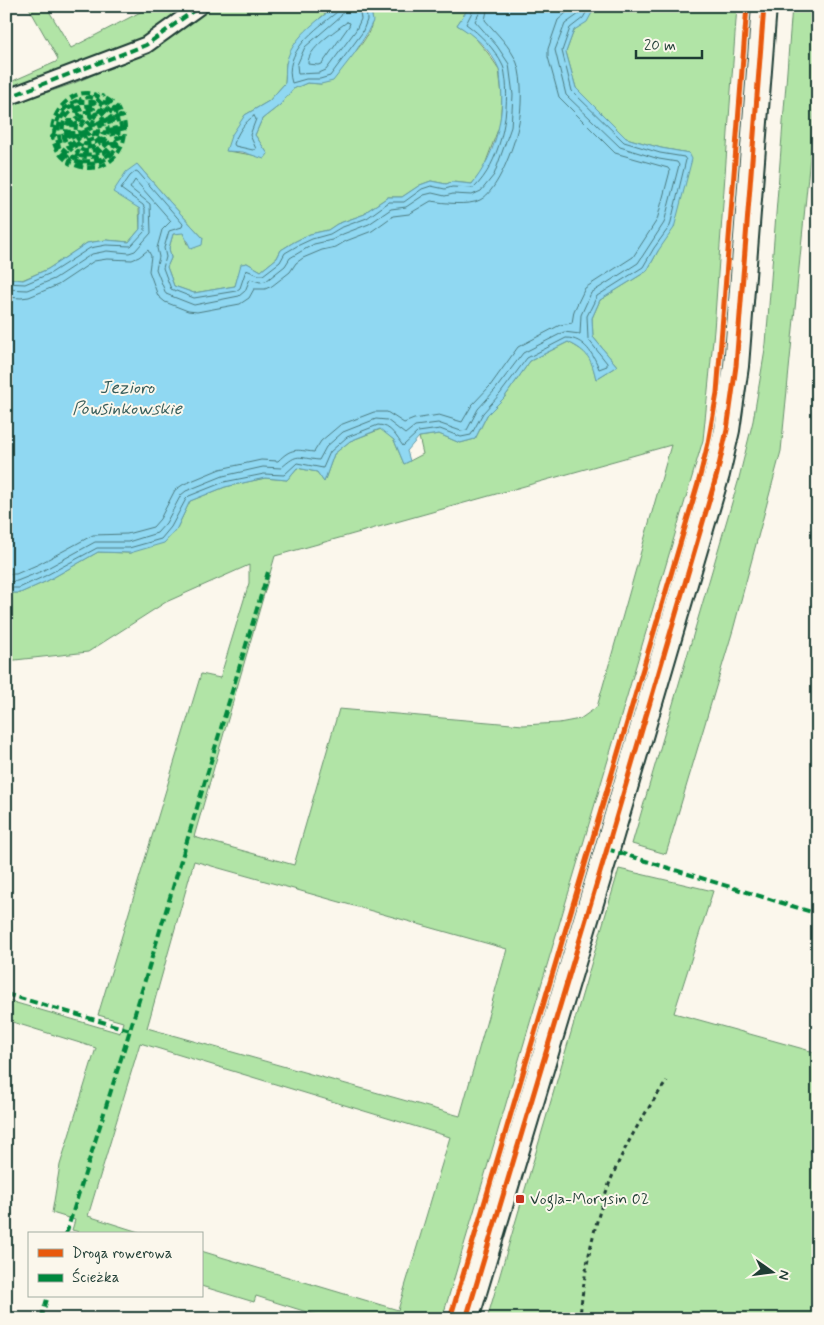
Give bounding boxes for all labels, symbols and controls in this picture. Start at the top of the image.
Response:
scale bar [636,28,703,60]
text: 20 m [644,36,676,56]
water label: Jezioro Powsinkowskie [72,376,183,421]
place label: Vogla-Morysin 02 [530,1189,649,1211]
marker: Vogla-Morysin 02 [514,1193,526,1205]
legend [28,1232,202,1298]
text: Droga rowerowa [72,1244,173,1264]
north arrow [746,1248,796,1298]
text: Ścieżka [72,1267,120,1288]
text: N [774,1268,794,1282]

